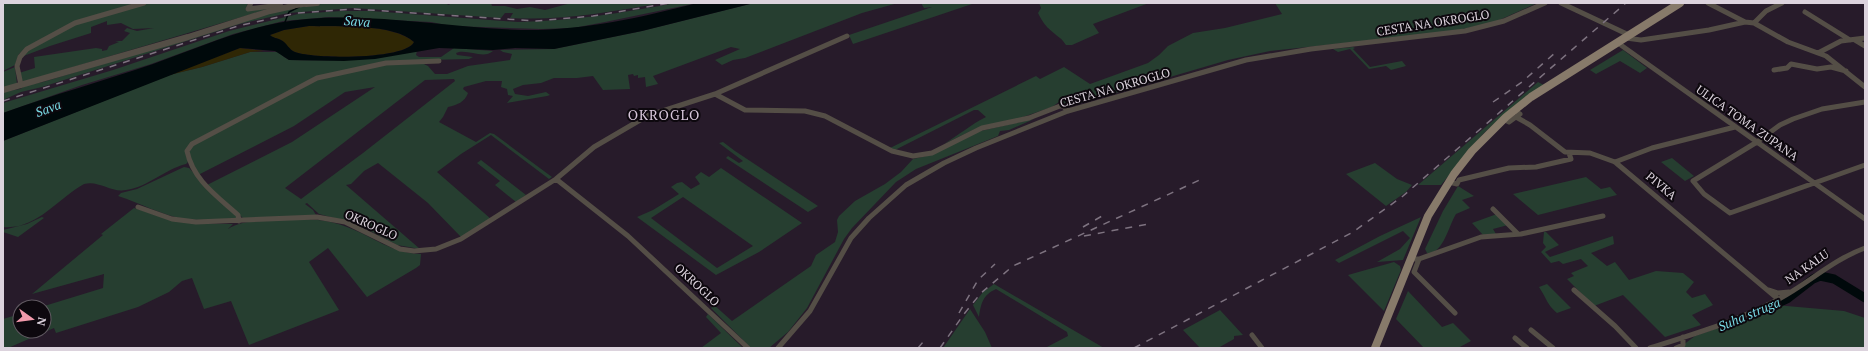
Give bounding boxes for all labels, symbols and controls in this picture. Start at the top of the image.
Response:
street label: CESTA NA OKROGLO [1375,6,1491,39]
water label: Sava [343,11,371,31]
street label: CESTA NA OKROGLO [1058,65,1172,110]
street label: ULICA TOMA ZUPANA [1693,82,1802,164]
water label: Sava [33,95,64,121]
district label: OKROGLO [628,105,700,124]
street label: PIVKA [1643,169,1680,203]
street label: OKROGLO [342,206,400,243]
street label: NA KALU [1782,246,1831,287]
street label: OKROGLO [672,260,723,309]
water label: Suha struga [1715,293,1783,335]
north arrow [12,299,52,339]
text: N [34,316,50,328]

